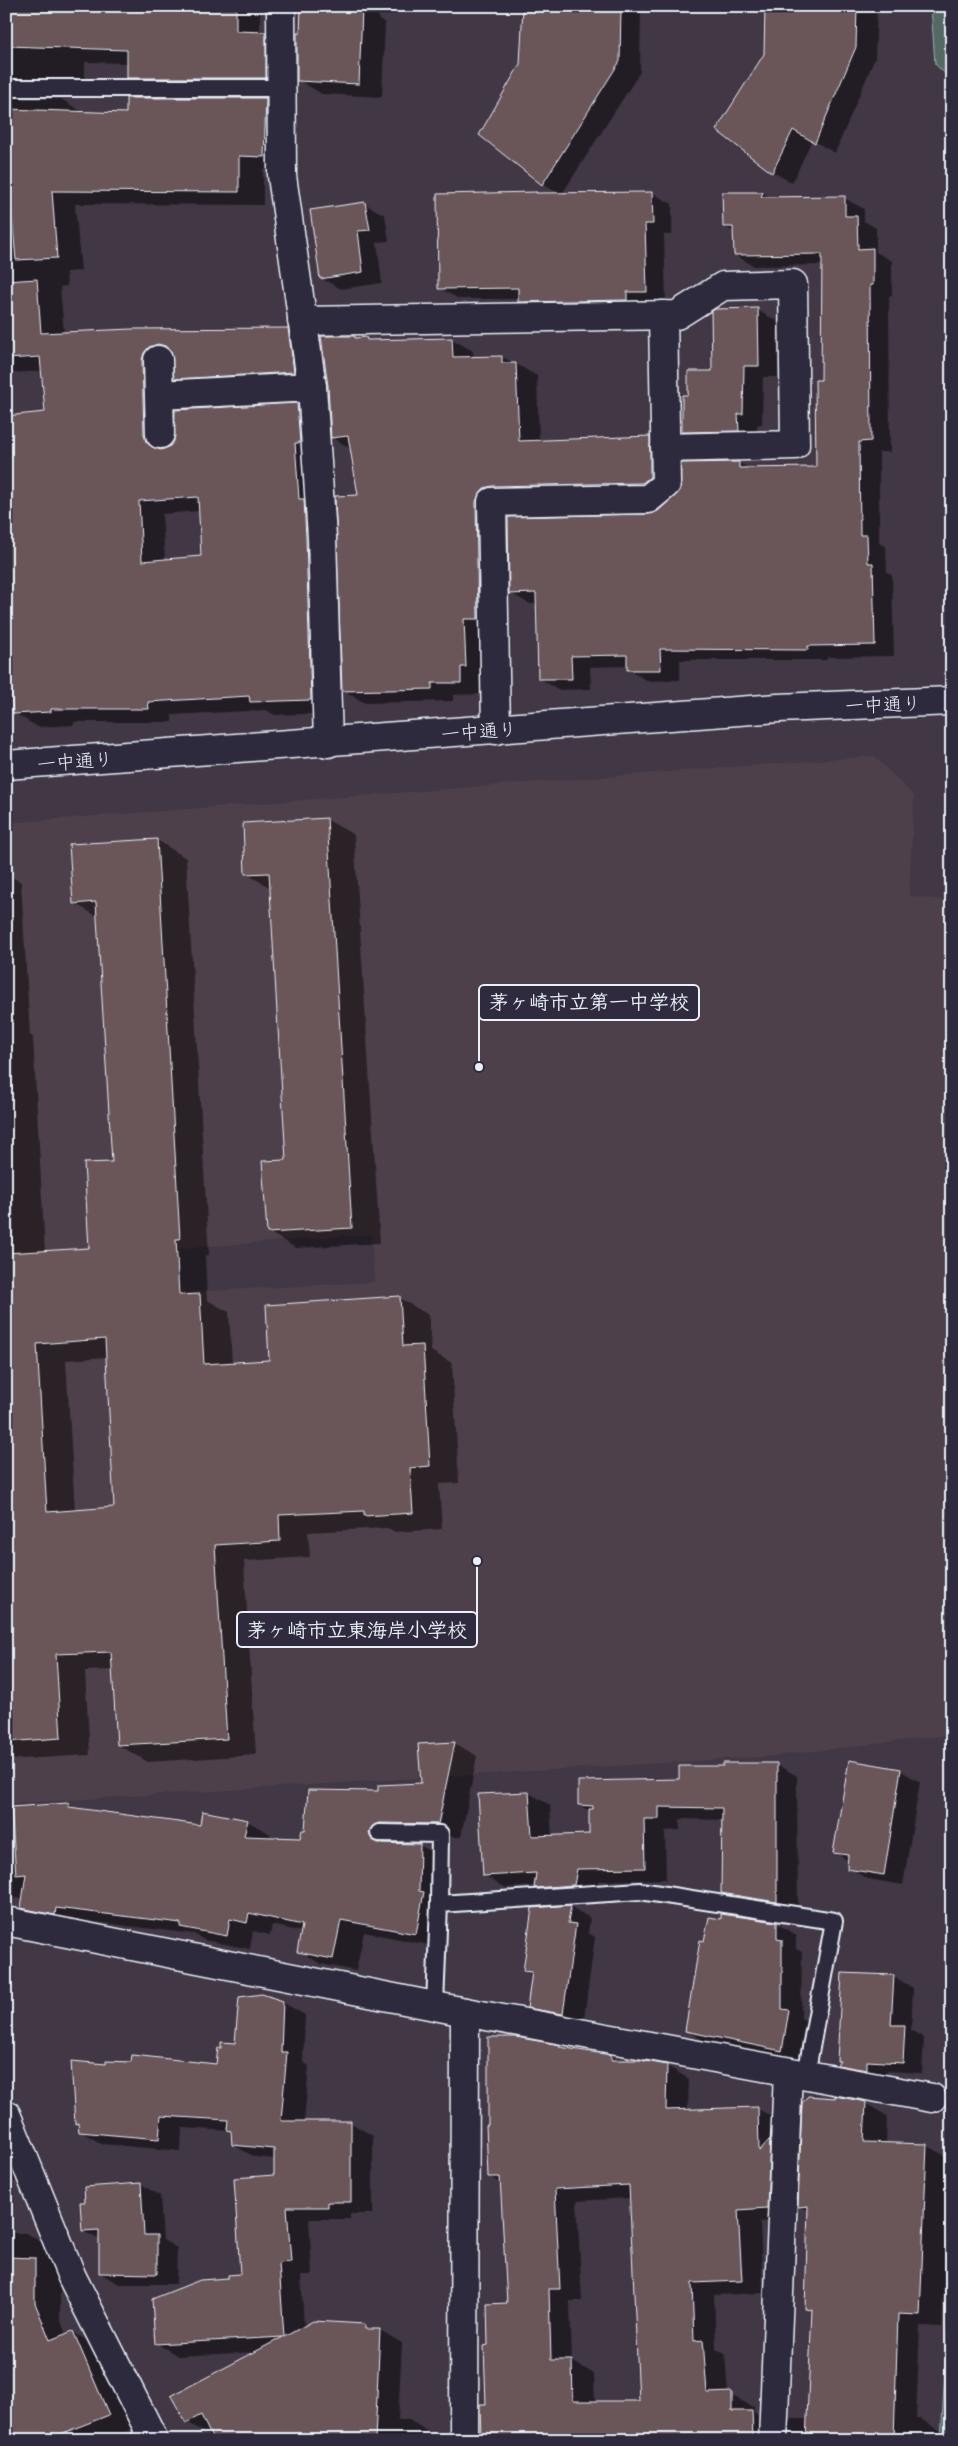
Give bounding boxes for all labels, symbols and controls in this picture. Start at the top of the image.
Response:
street label: 一中通り [845,690,921,718]
street label: 一中通り [440,715,518,747]
street label: 一中通り [36,745,114,777]
callout: 茅ヶ崎市立第一中学校 [479,985,699,1020]
text: 茅ヶ崎市立第一中学校 [489,988,689,1015]
callout: 茅ヶ崎市立東海岸小学校 [237,1612,477,1647]
text: 茅ヶ崎市立東海岸小学校 [247,1616,467,1643]

